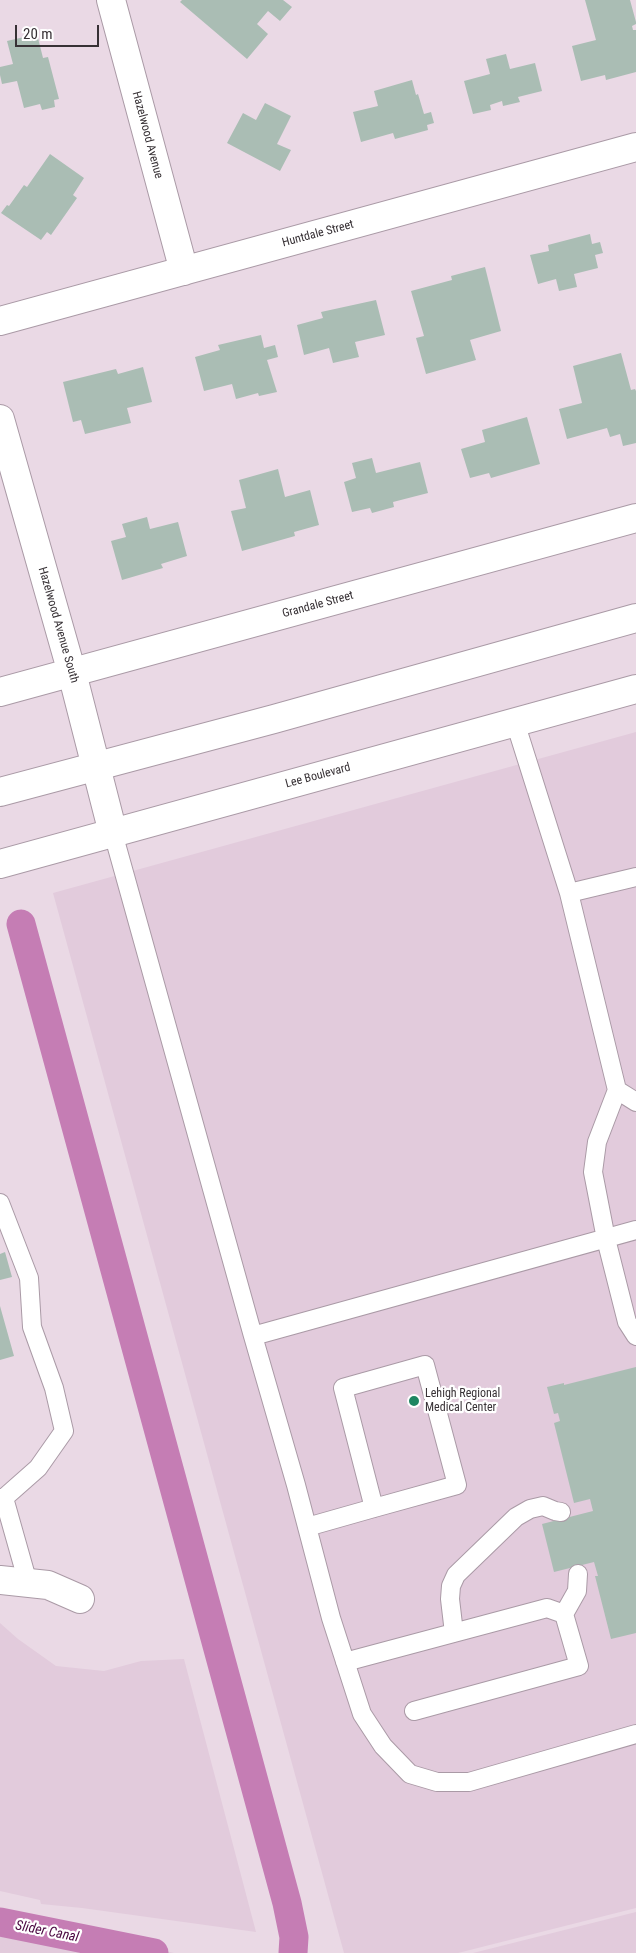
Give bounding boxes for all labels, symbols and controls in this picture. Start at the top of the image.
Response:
scale bar [18,15,101,47]
text: 20 m [23,25,53,43]
street label: Hazelwood Avenue [128,90,166,180]
street label: Huntdale Street [281,218,355,250]
street label: Hazelwood Avenue South [35,565,81,685]
street label: Grandale Street [281,589,355,621]
street label: Lee Boulevard [284,760,352,792]
place label: Lehigh Regional Medical Center [425,1387,500,1415]
marker: Lehigh Regional Medical Center [407,1394,421,1408]
water label: Slider Canal [14,1918,80,1946]

